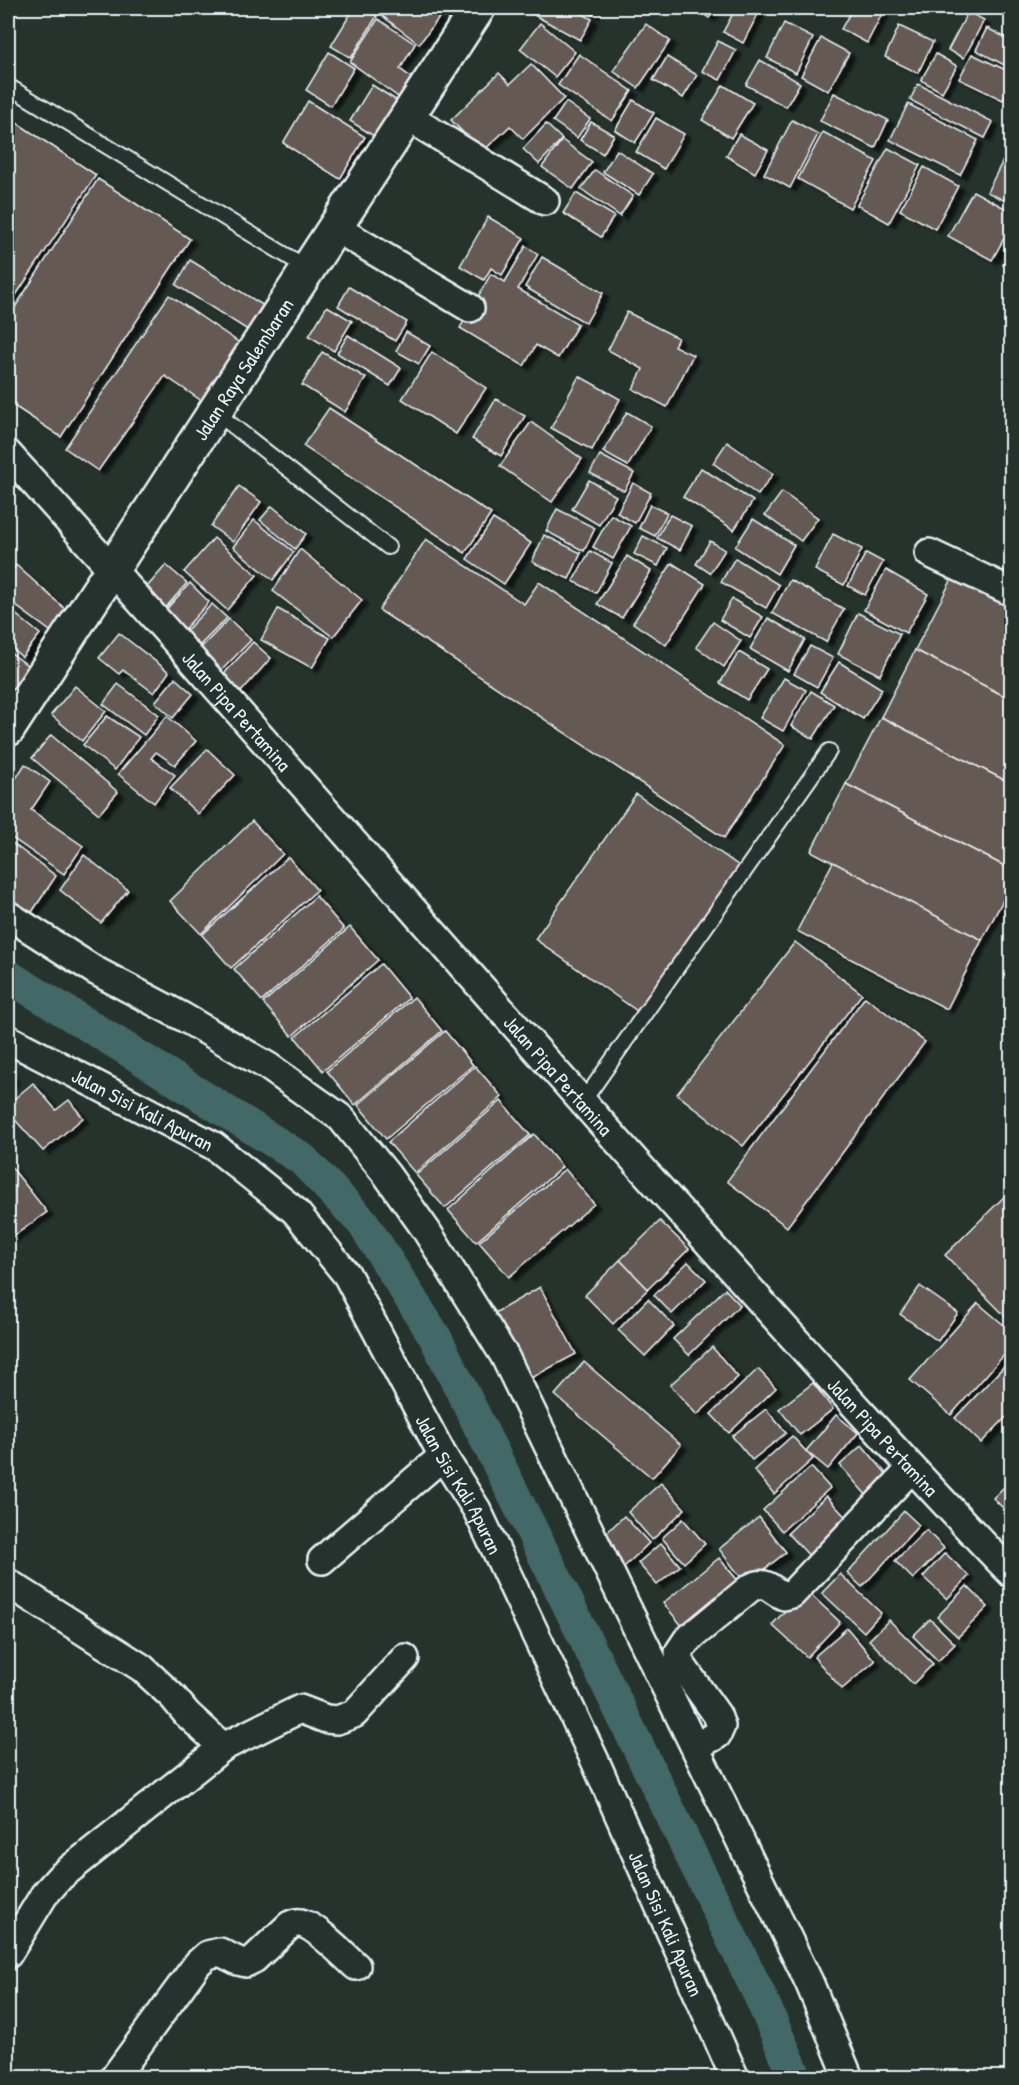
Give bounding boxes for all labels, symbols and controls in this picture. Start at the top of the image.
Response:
street label: Jalan Raya Salembaran [187,292,299,445]
street label: Jalan Pipa Pertamina [177,645,298,777]
street label: Jalan Pipa Pertamina [498,1009,619,1141]
street label: Jalan Sisi Kali Apuran [67,1061,218,1157]
street label: Jalan Pipa Pertamina [822,1371,945,1502]
street label: Jalan Sisi Kali Apuran [410,1410,509,1558]
street label: Jalan Sisi Kali Apuran [623,1846,711,2000]

